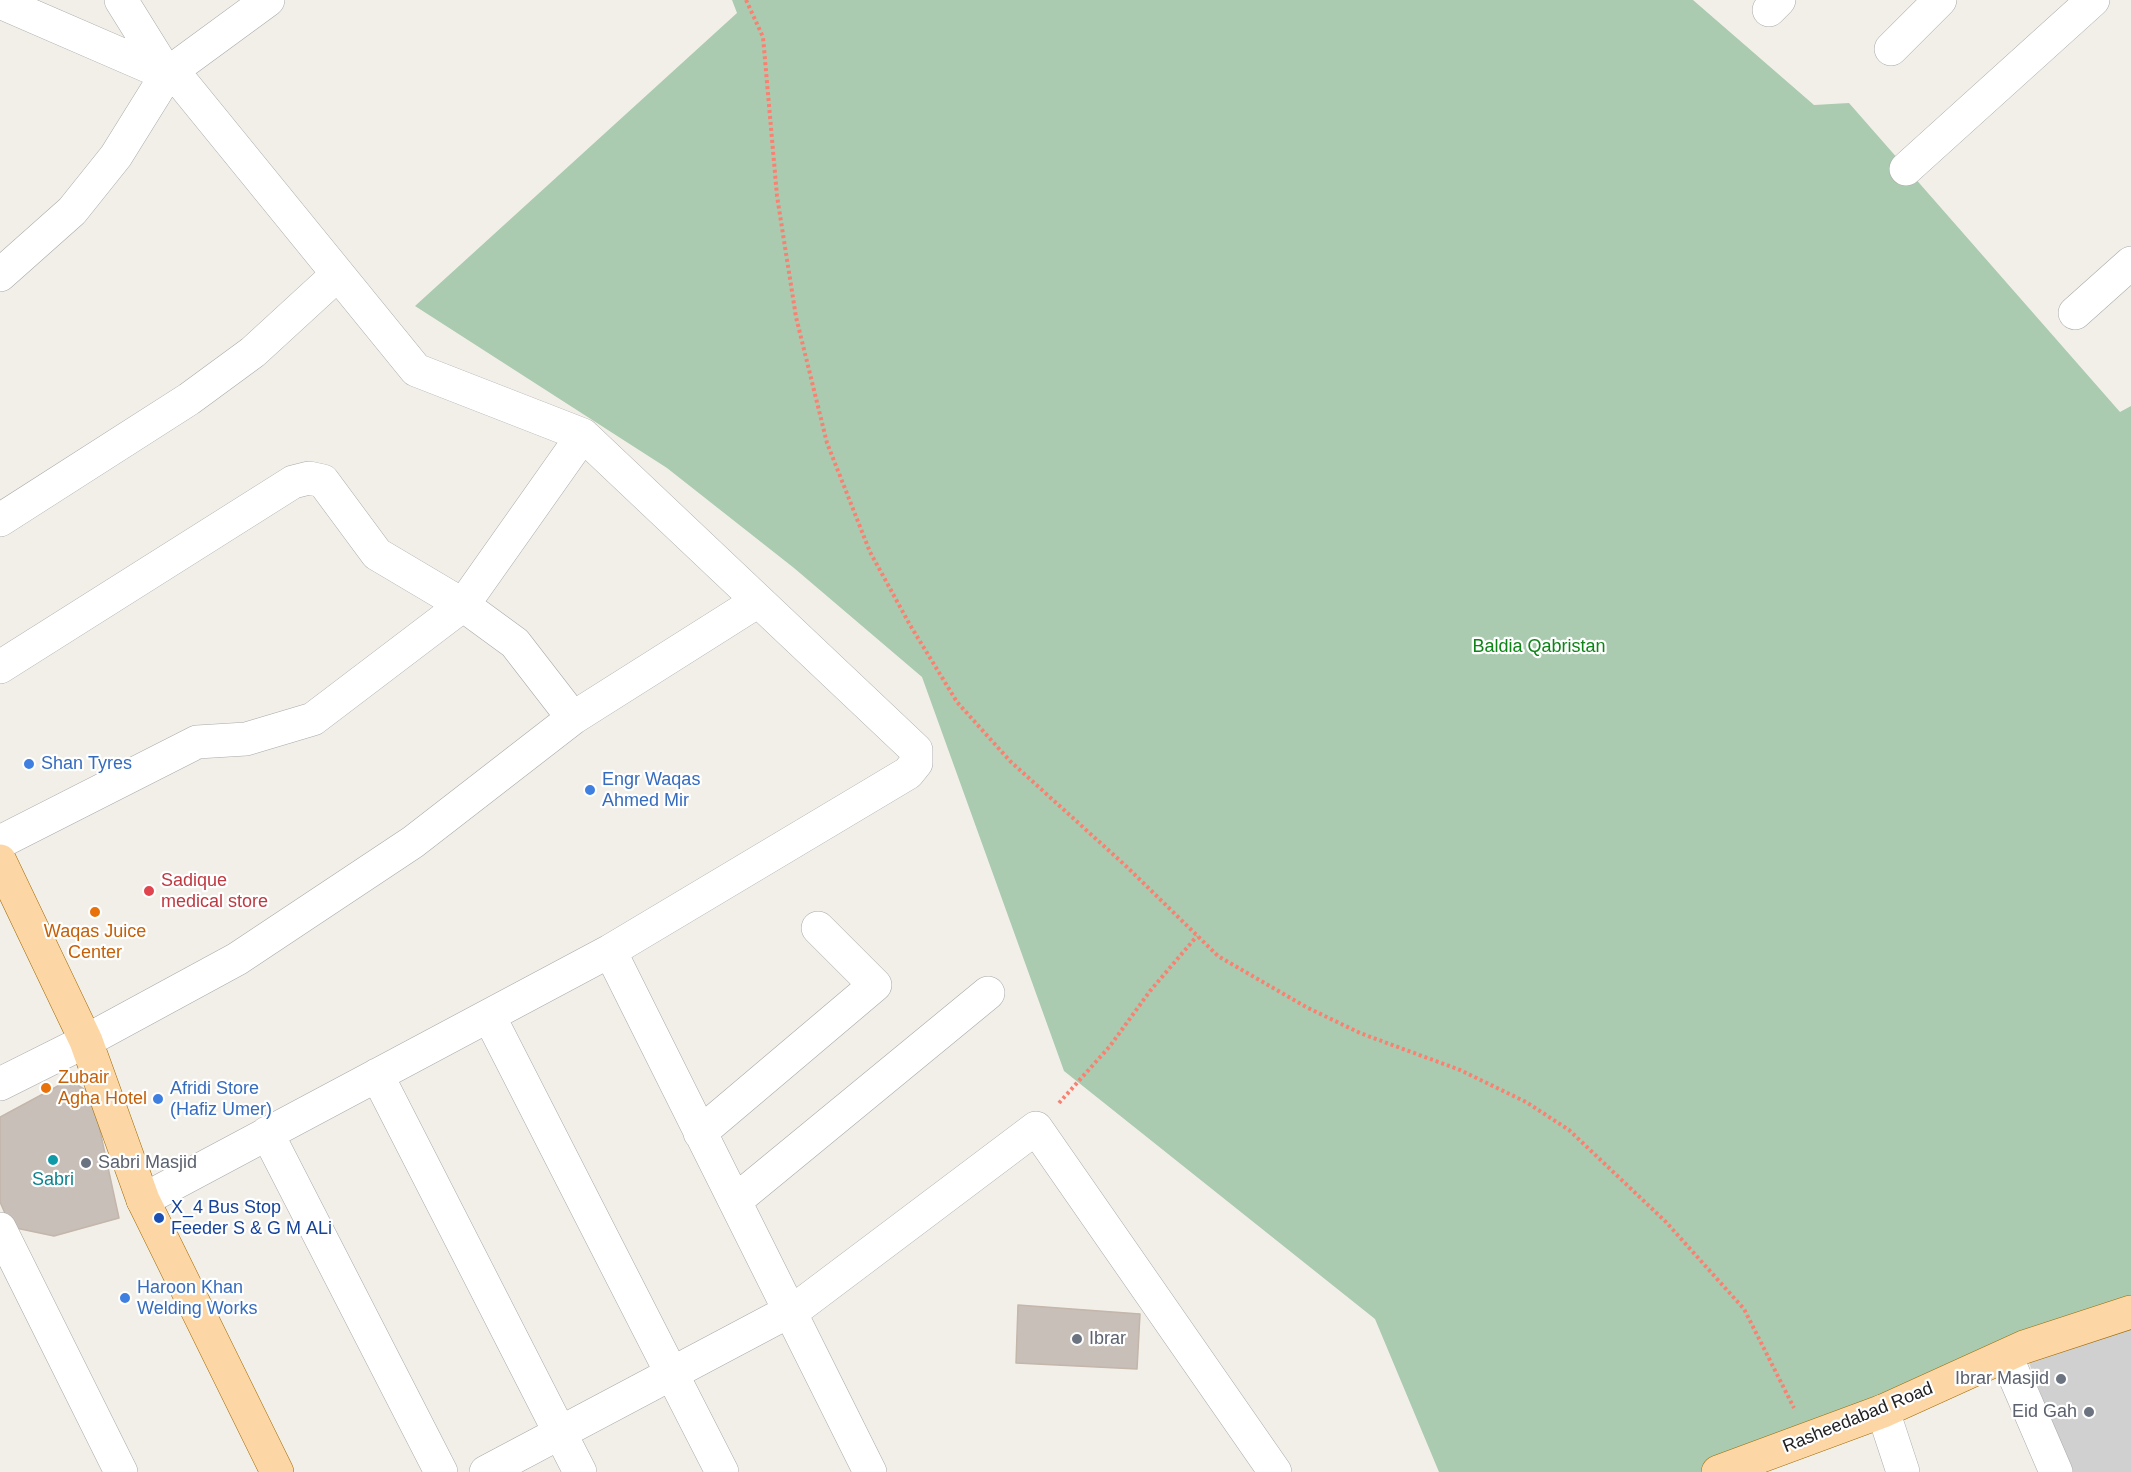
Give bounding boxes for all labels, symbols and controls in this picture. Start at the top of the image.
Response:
park label: Baldia Qabristan [1472,636,1606,658]
place label: Shan Tyres [41,753,132,775]
marker: Shan Tyres [22,757,36,771]
place label: Engr Waqas Ahmed Mir [602,769,700,812]
marker: Engr Waqas Ahmed Mir [583,783,597,797]
place label: Sadique medical store [161,870,268,912]
marker: Sadique medical store [142,884,156,898]
marker: Waqas Juice Center [88,905,102,919]
place label: Waqas Juice Center [44,921,146,964]
place label: Zubair Agha Hotel [58,1067,147,1110]
place label: Afridi Store (Hafiz Umer) [170,1078,272,1120]
marker: Zubair Agha Hotel [39,1081,53,1095]
marker: Afridi Store (Hafiz Umer) [151,1092,165,1106]
place label: Sabri Masjid [98,1152,197,1174]
marker: Sabri [46,1153,60,1167]
marker: Sabri Masjid [79,1156,93,1170]
place label: Sabri [32,1169,74,1191]
place label: X_4 Bus Stop Feeder S & G M ALi [171,1197,332,1240]
marker: X_4 Bus Stop Feeder S & G M ALi [152,1211,166,1225]
place label: Haroon Khan Welding Works [137,1277,257,1320]
marker: Haroon Khan Welding Works [118,1291,132,1305]
place label: Ibrar [1089,1328,1126,1350]
marker: Ibrar [1070,1332,1084,1346]
place label: Ibrar Masjid [1955,1368,2049,1390]
marker: Ibrar Masjid [2054,1372,2068,1386]
street label: Rasheedabad Road [1780,1378,1936,1458]
place label: Eid Gah [2012,1401,2077,1423]
marker: Eid Gah [2082,1405,2096,1419]

